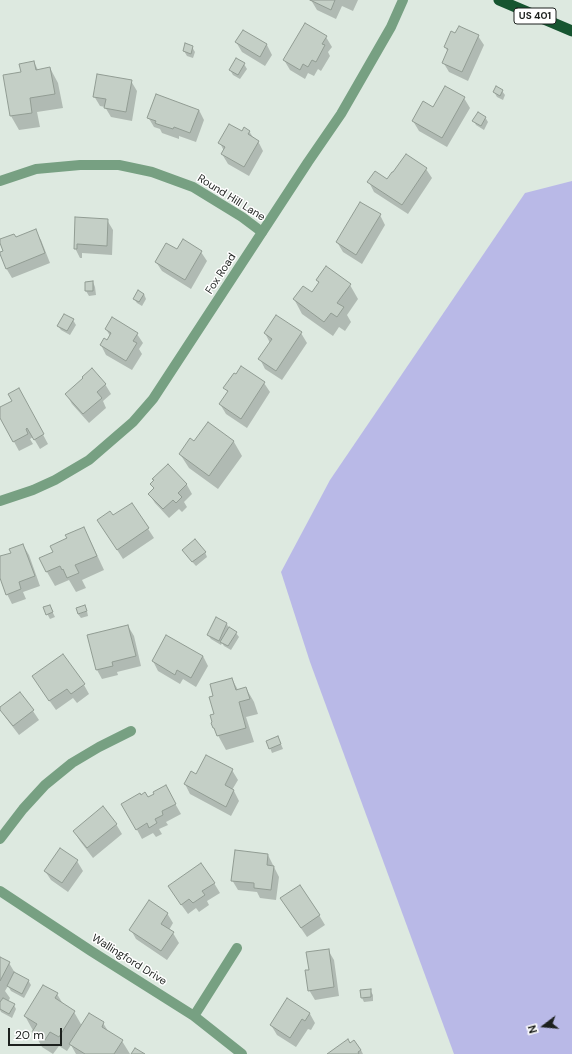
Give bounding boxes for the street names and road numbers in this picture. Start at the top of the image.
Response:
road number: US 401 [514,8,556,24]
street label: Round Hill Lane [195,172,267,224]
street label: Fox Road [203,251,239,297]
street label: Wallingford Drive [89,932,169,988]

